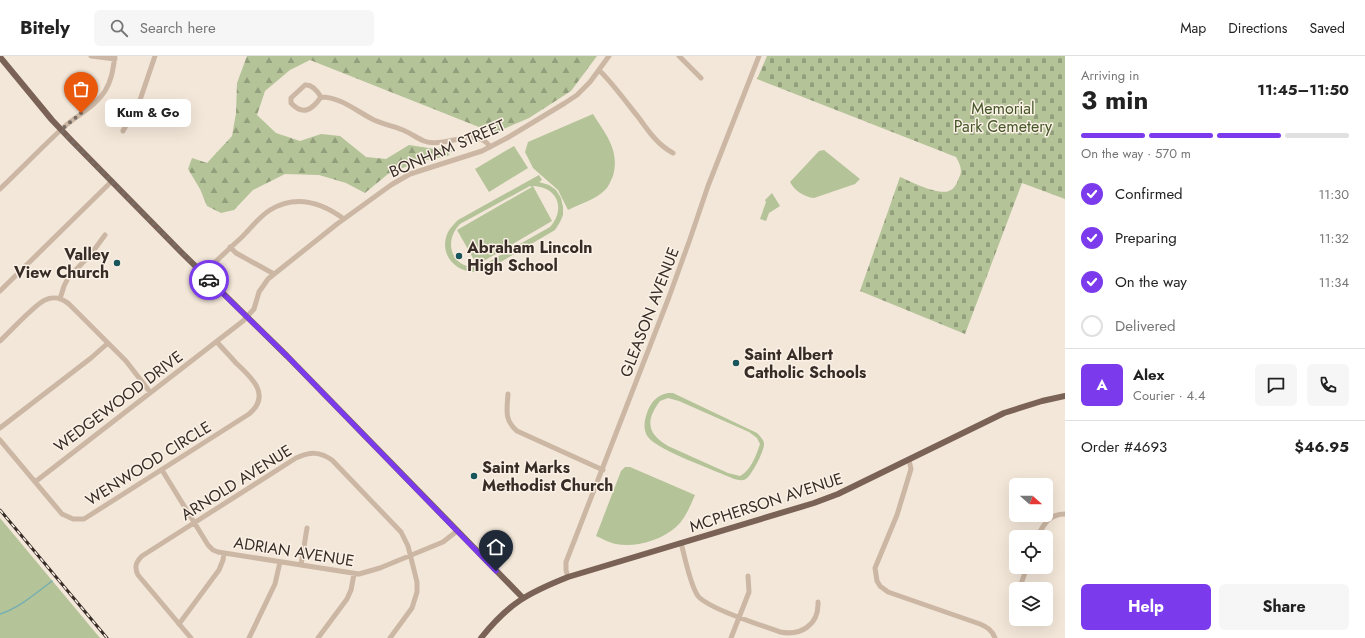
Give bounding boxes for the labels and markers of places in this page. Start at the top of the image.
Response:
pin [64,72,98,113]
callout: Kum & Go [105,99,191,127]
place label: Abraham Lincoln High School [466,236,592,277]
place label: Valley View Church [13,243,110,284]
marker: Abraham Lincoln High School [454,251,464,261]
marker: Valley View Church [112,258,122,268]
place label: Saint Albert Catholic Schools [744,343,866,384]
marker: Saint Albert Catholic Schools [731,358,741,368]
place label: Saint Marks Methodist Church [482,456,613,497]
marker: Saint Marks Methodist Church [469,471,479,481]
pin [479,530,513,571]

